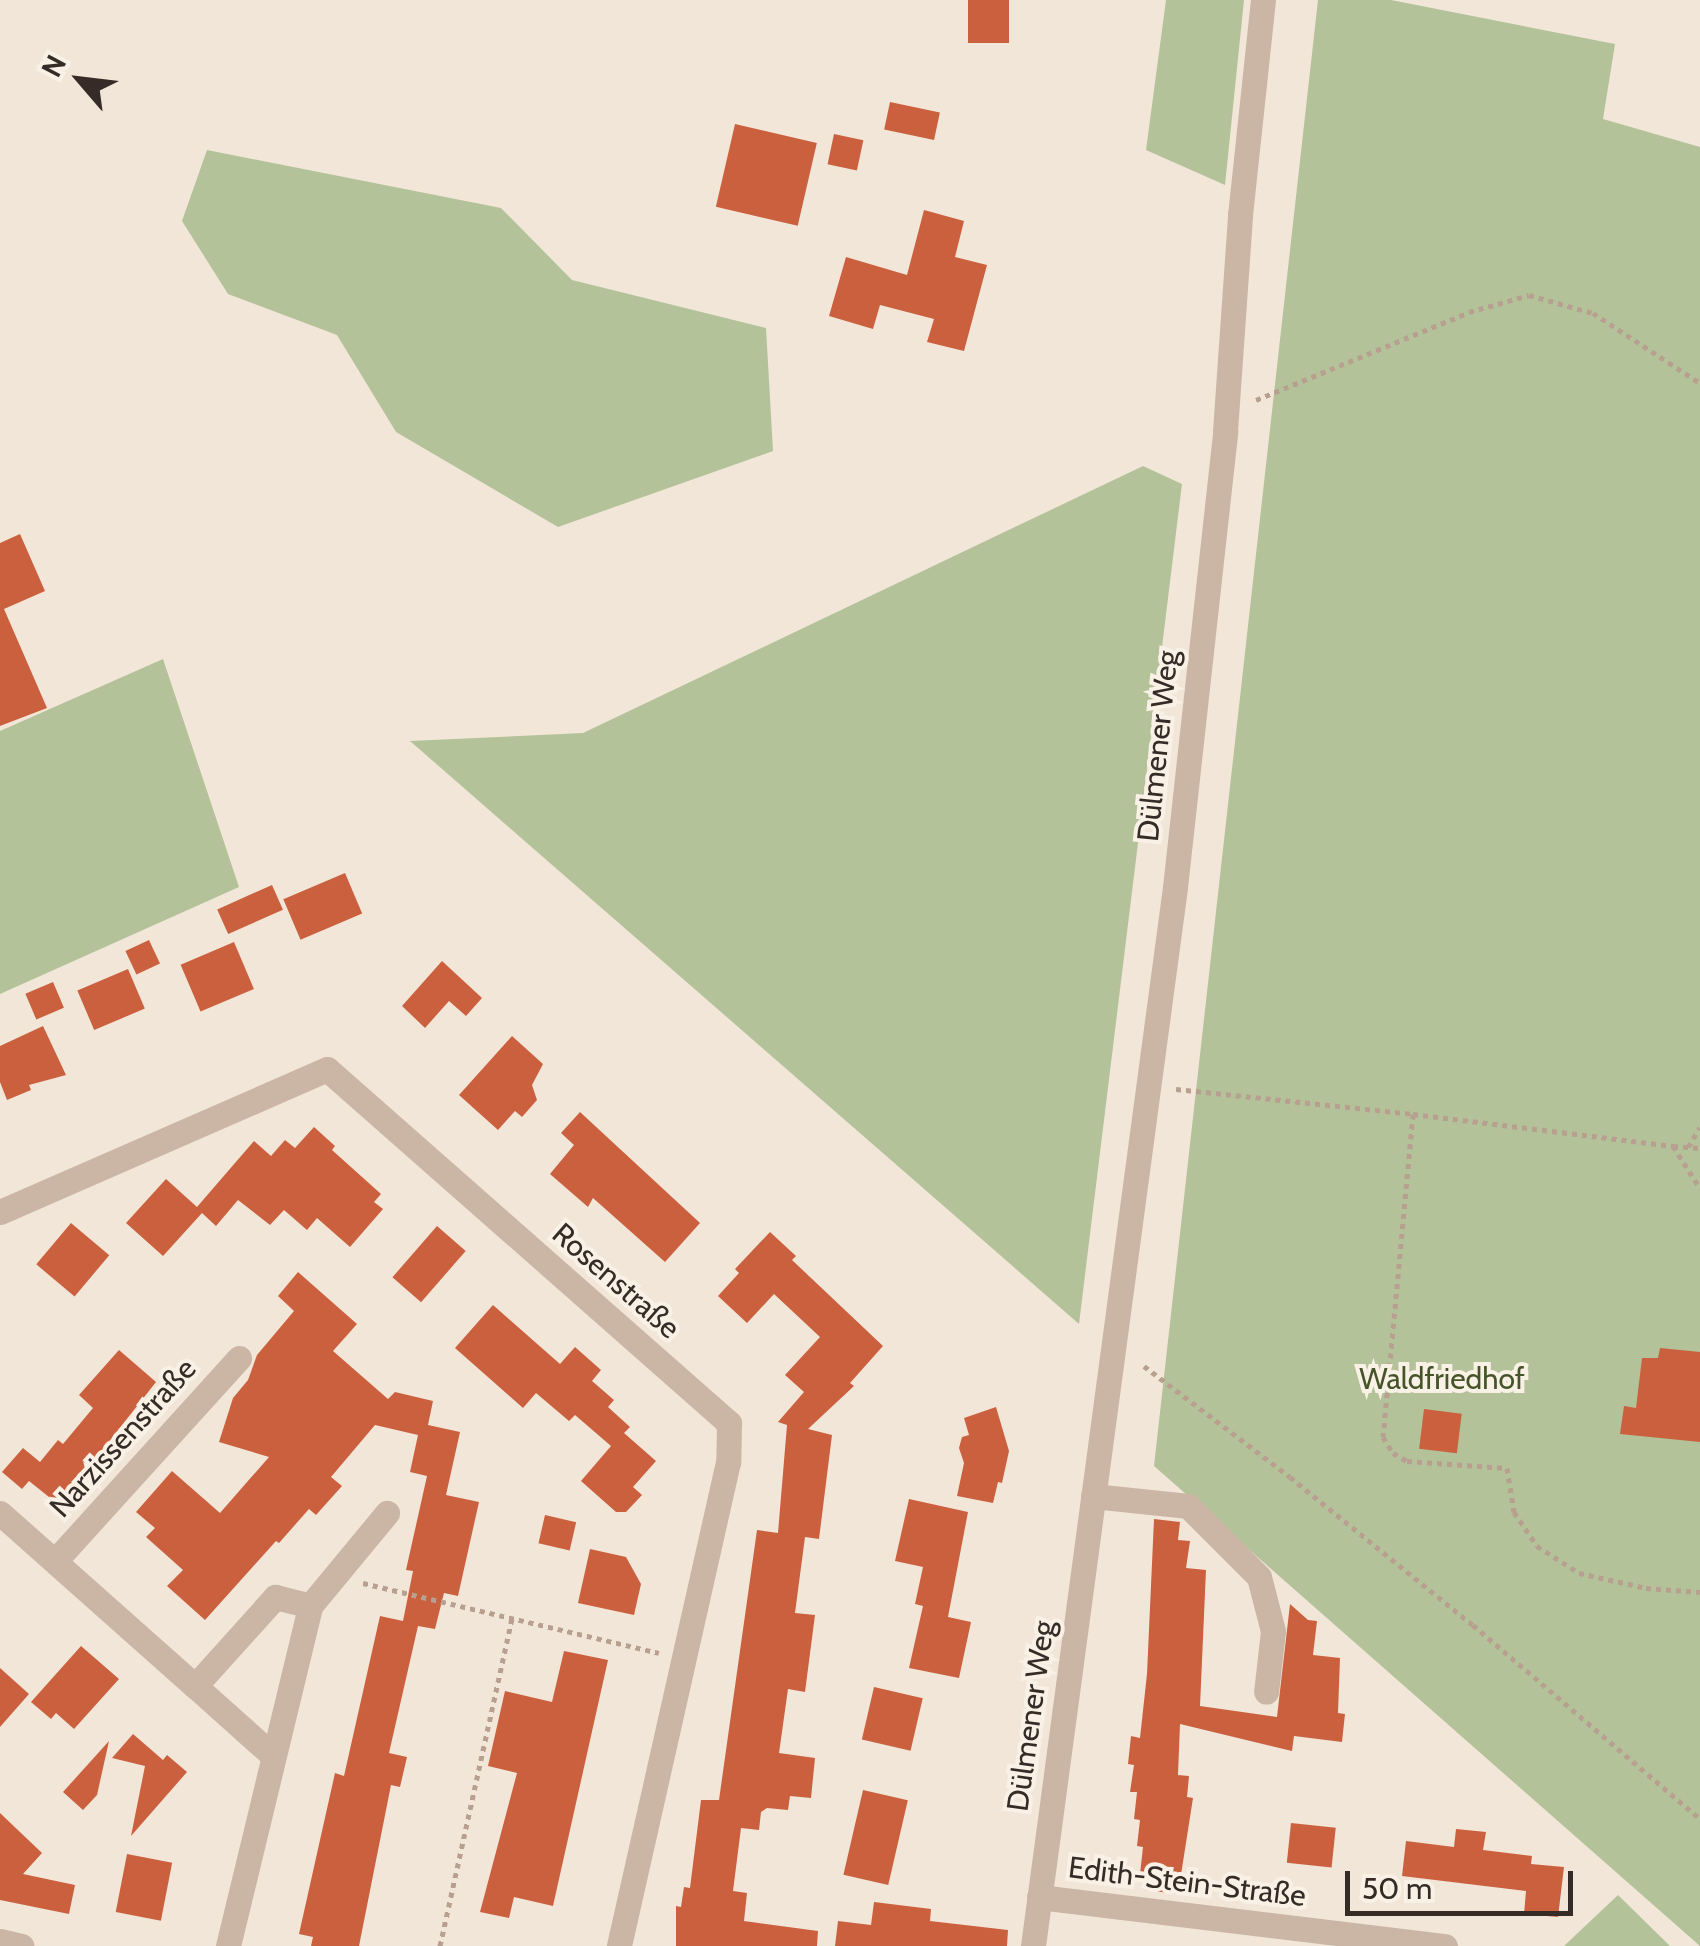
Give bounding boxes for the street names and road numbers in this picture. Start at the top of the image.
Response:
street label: Dülmener Weg [1130,649,1186,843]
street label: Rosenstraße [545,1216,687,1346]
street label: Narzissenstraße [42,1351,204,1525]
street label: Dülmener Weg [1000,1618,1062,1814]
street label: Edith-Stein-Straße [1066,1850,1308,1914]

